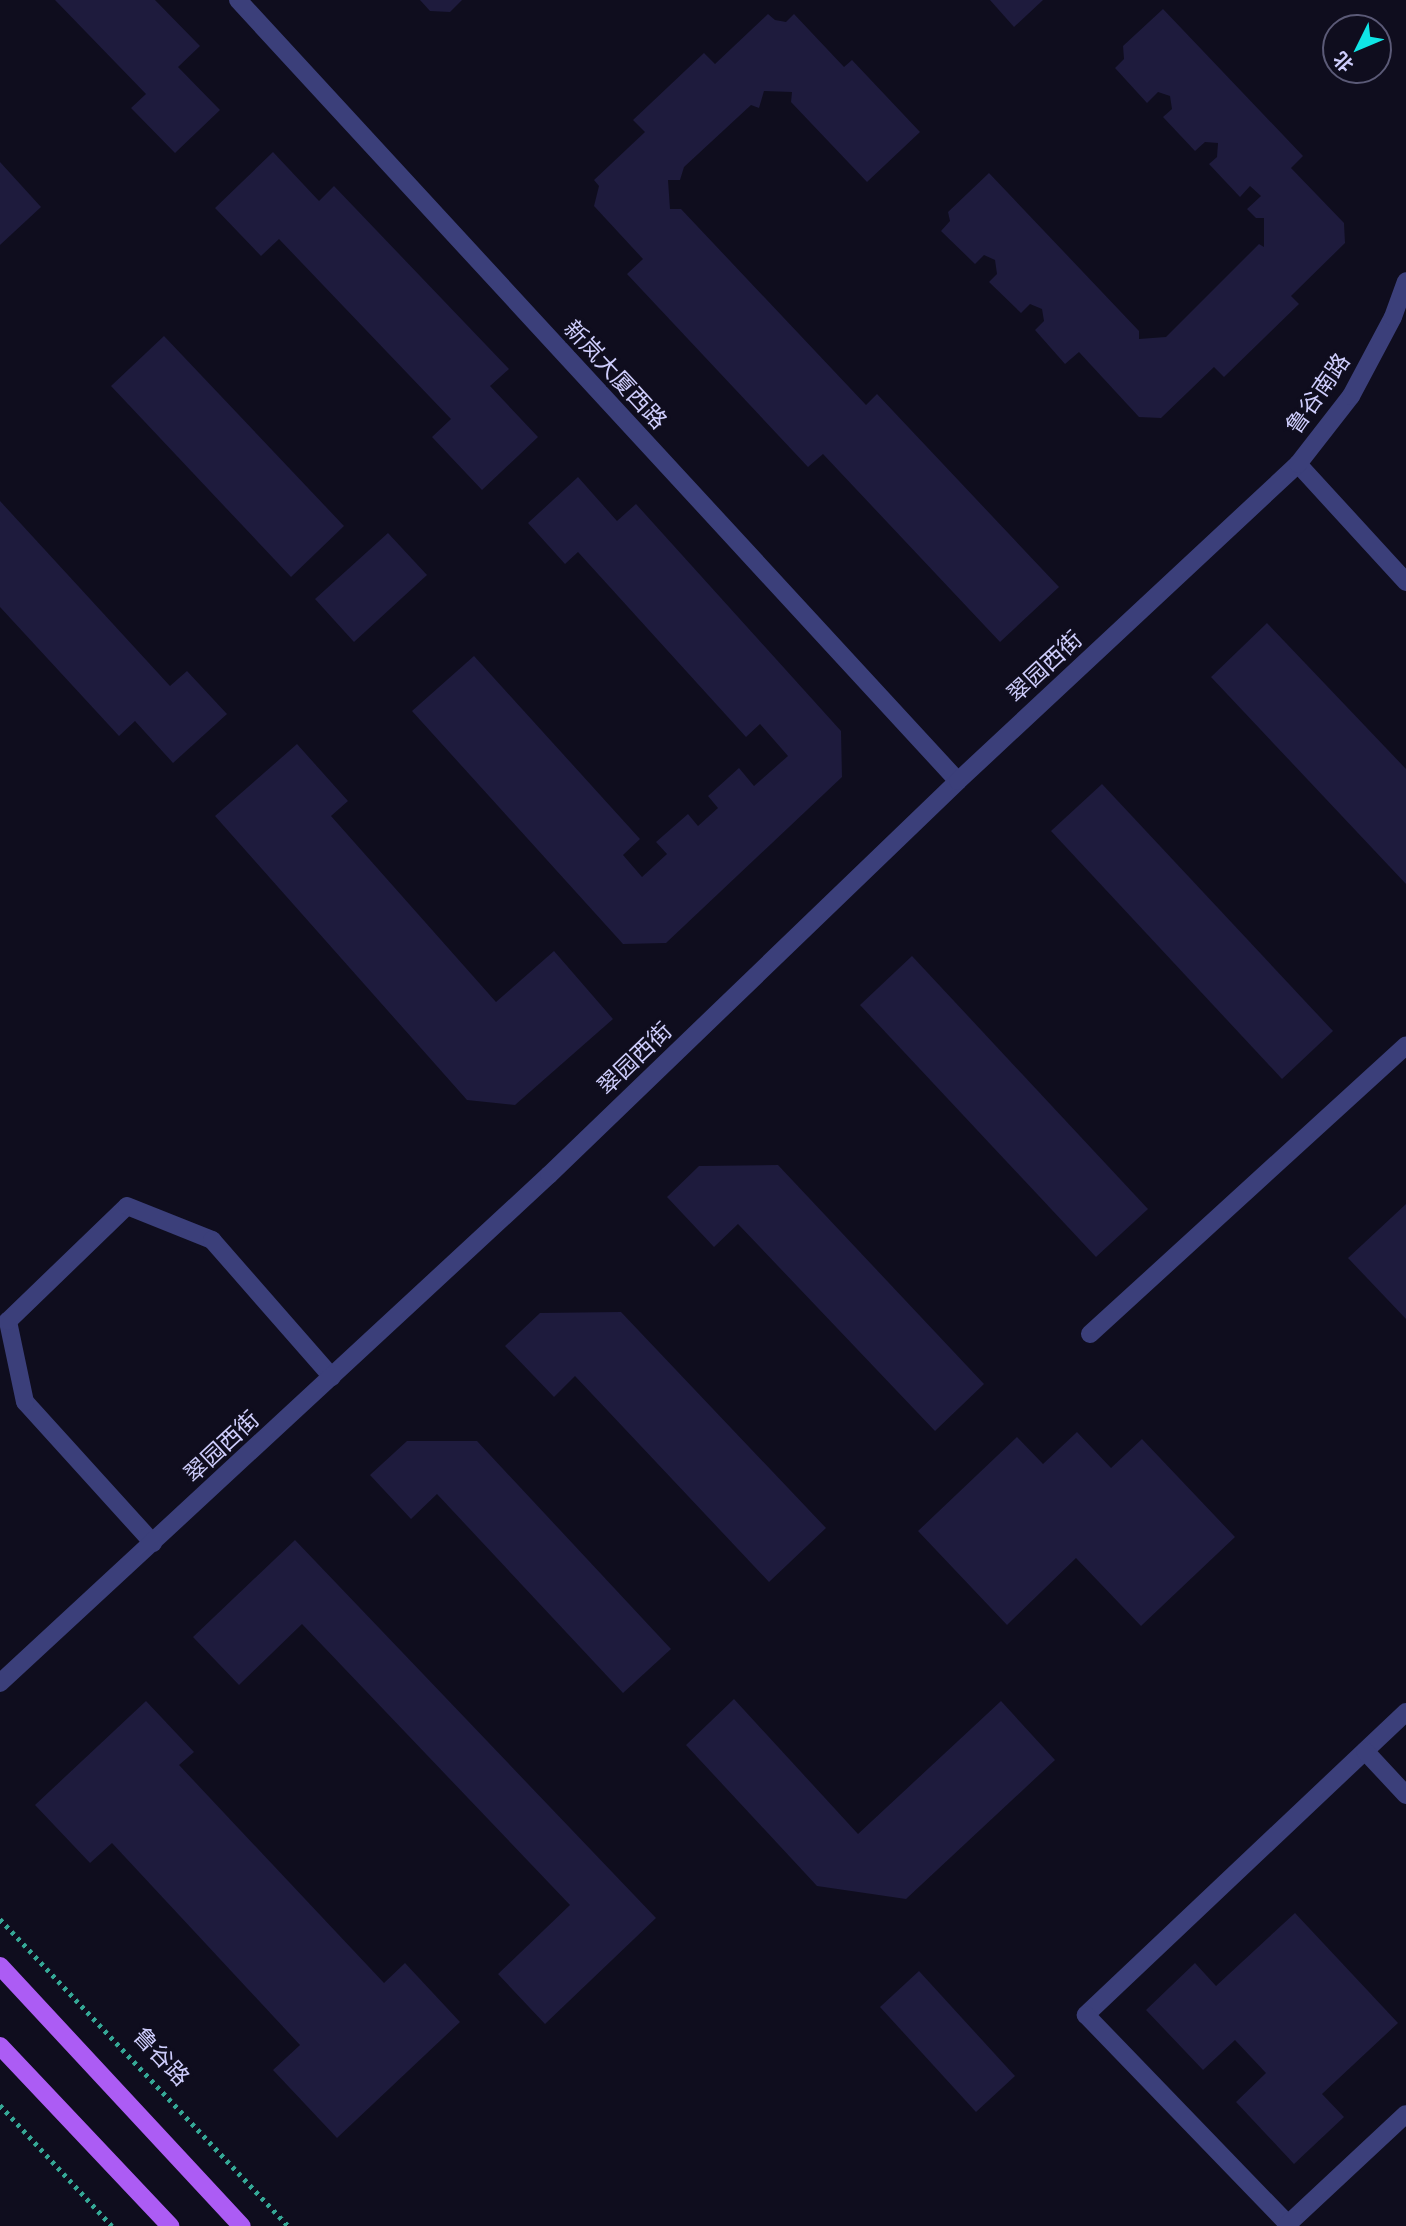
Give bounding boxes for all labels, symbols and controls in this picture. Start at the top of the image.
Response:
north arrow [1322,14,1392,84]
text: 北 [1328,48,1358,77]
street label: 新岚大厦西路 [559,314,673,434]
street label: 鲁谷南路 [1279,347,1355,439]
street label: 翠园西街 [1001,625,1087,707]
street label: 翠园西街 [591,1016,677,1100]
street label: 翠园西街 [178,1405,264,1487]
street label: 鲁谷路 [128,2021,196,2091]

